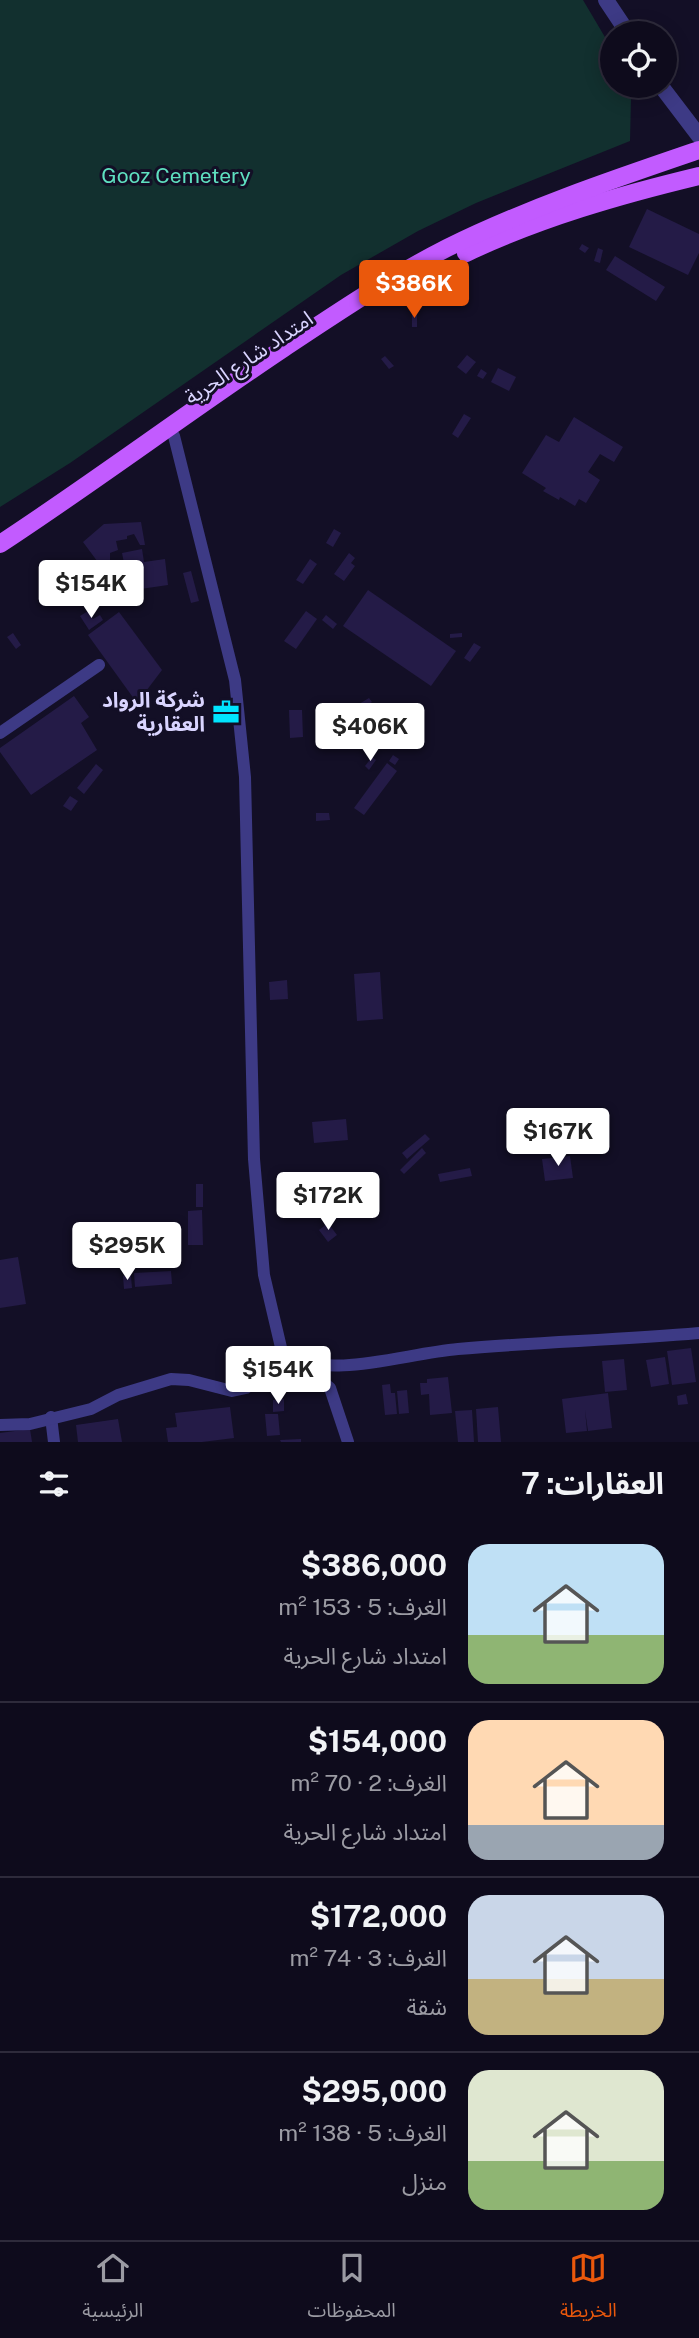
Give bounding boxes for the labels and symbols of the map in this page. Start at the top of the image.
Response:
park label: Gooz Cemetery [101,163,251,188]
pin: $386K [365,260,463,320]
street label: امتداد شارع الحرية [180,306,319,412]
pin: $154K [42,560,140,620]
place label: شركة الرواد العقارية [102,687,205,736]
office icon: شركة الرواد العقارية [211,697,241,727]
pin: $406K [321,704,419,763]
pin: $167K [509,1108,607,1168]
pin: $172K [279,1172,377,1232]
pin: $295K [78,1222,176,1282]
pin: $154K [229,1346,327,1406]

